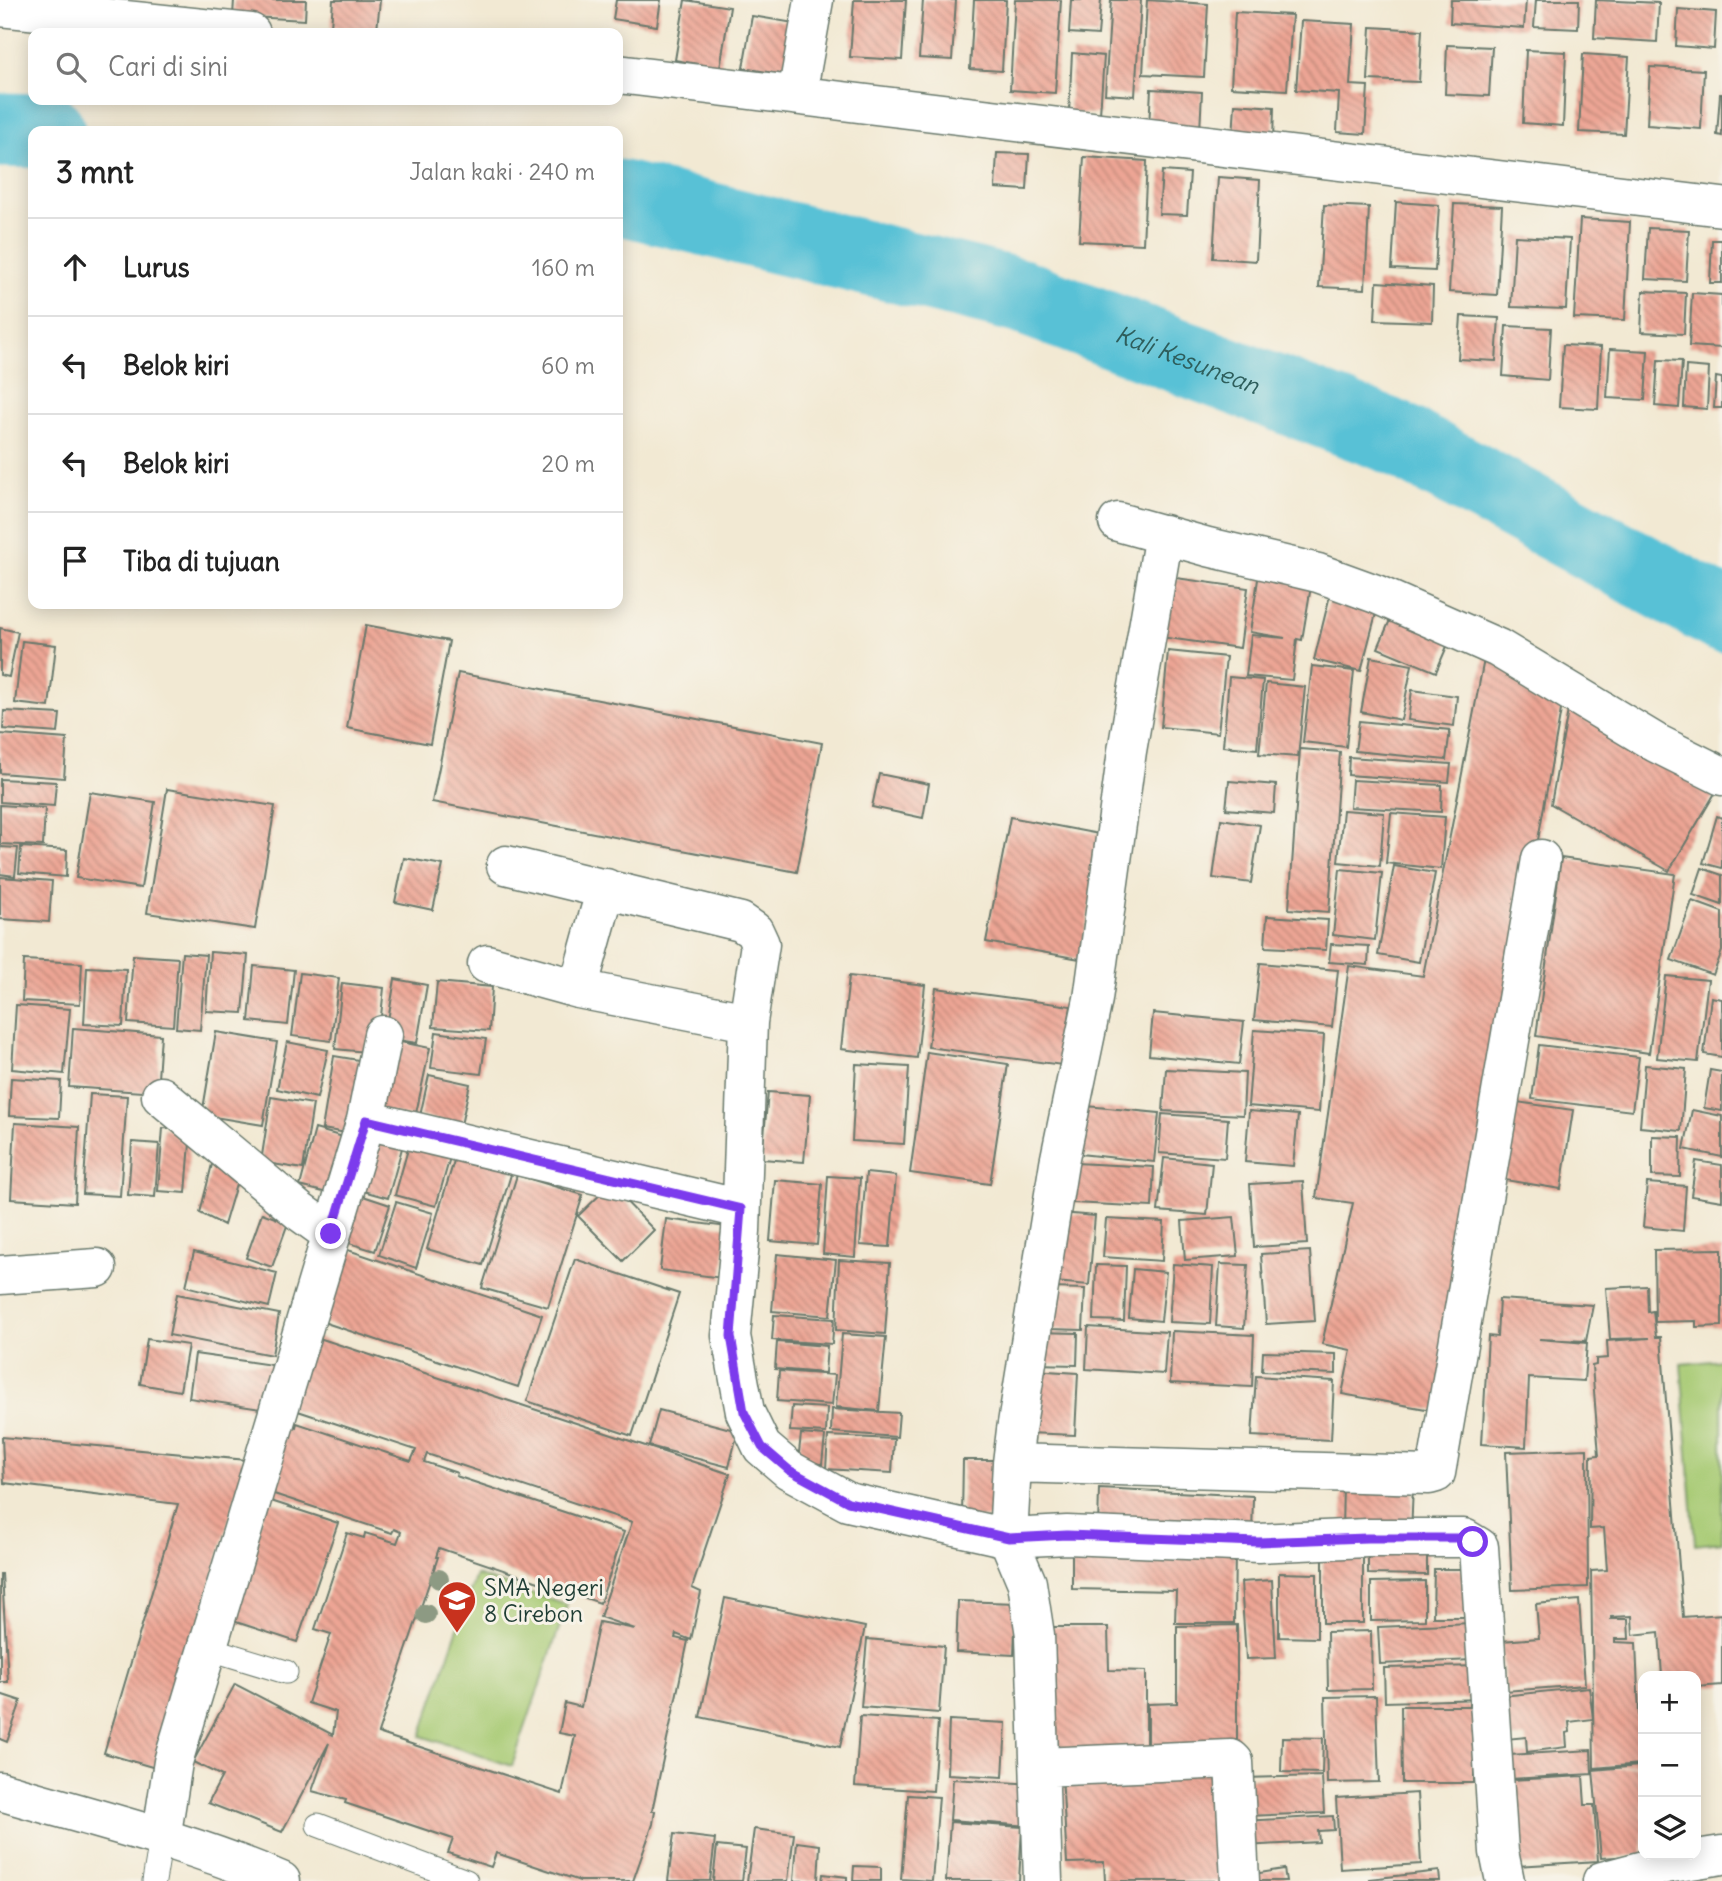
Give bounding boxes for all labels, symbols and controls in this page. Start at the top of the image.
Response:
search box [28,28,623,105]
icon: search [52,48,90,86]
text: Cari di sini [108,50,228,83]
text: 3 mnt [56,153,134,191]
text: Jalan kaki · 240 m [409,157,595,186]
icon: ahead [56,248,94,286]
text: Lurus [123,251,190,284]
text: 160 m [532,253,595,282]
water label: Kali Kesunean [1111,318,1265,400]
icon: left [56,346,94,384]
text: Belok kiri [123,349,229,382]
text: 60 m [541,351,595,380]
icon: left [56,444,94,482]
text: Belok kiri [123,447,229,480]
text: 20 m [542,449,595,478]
icon: arrive [56,542,94,580]
text: Tiba di tujuan [123,545,280,578]
route end [315,1218,346,1249]
route start [1457,1526,1488,1557]
place label: SMA Negeri 8 Cirebon [484,1573,604,1628]
school or university icon: SMA Negeri 8 Cirebon [436,1579,478,1634]
map controls [1638,1671,1701,1860]
button: + [1638,1671,1701,1734]
button: − [1638,1734,1701,1797]
button: layers [1638,1797,1701,1860]

